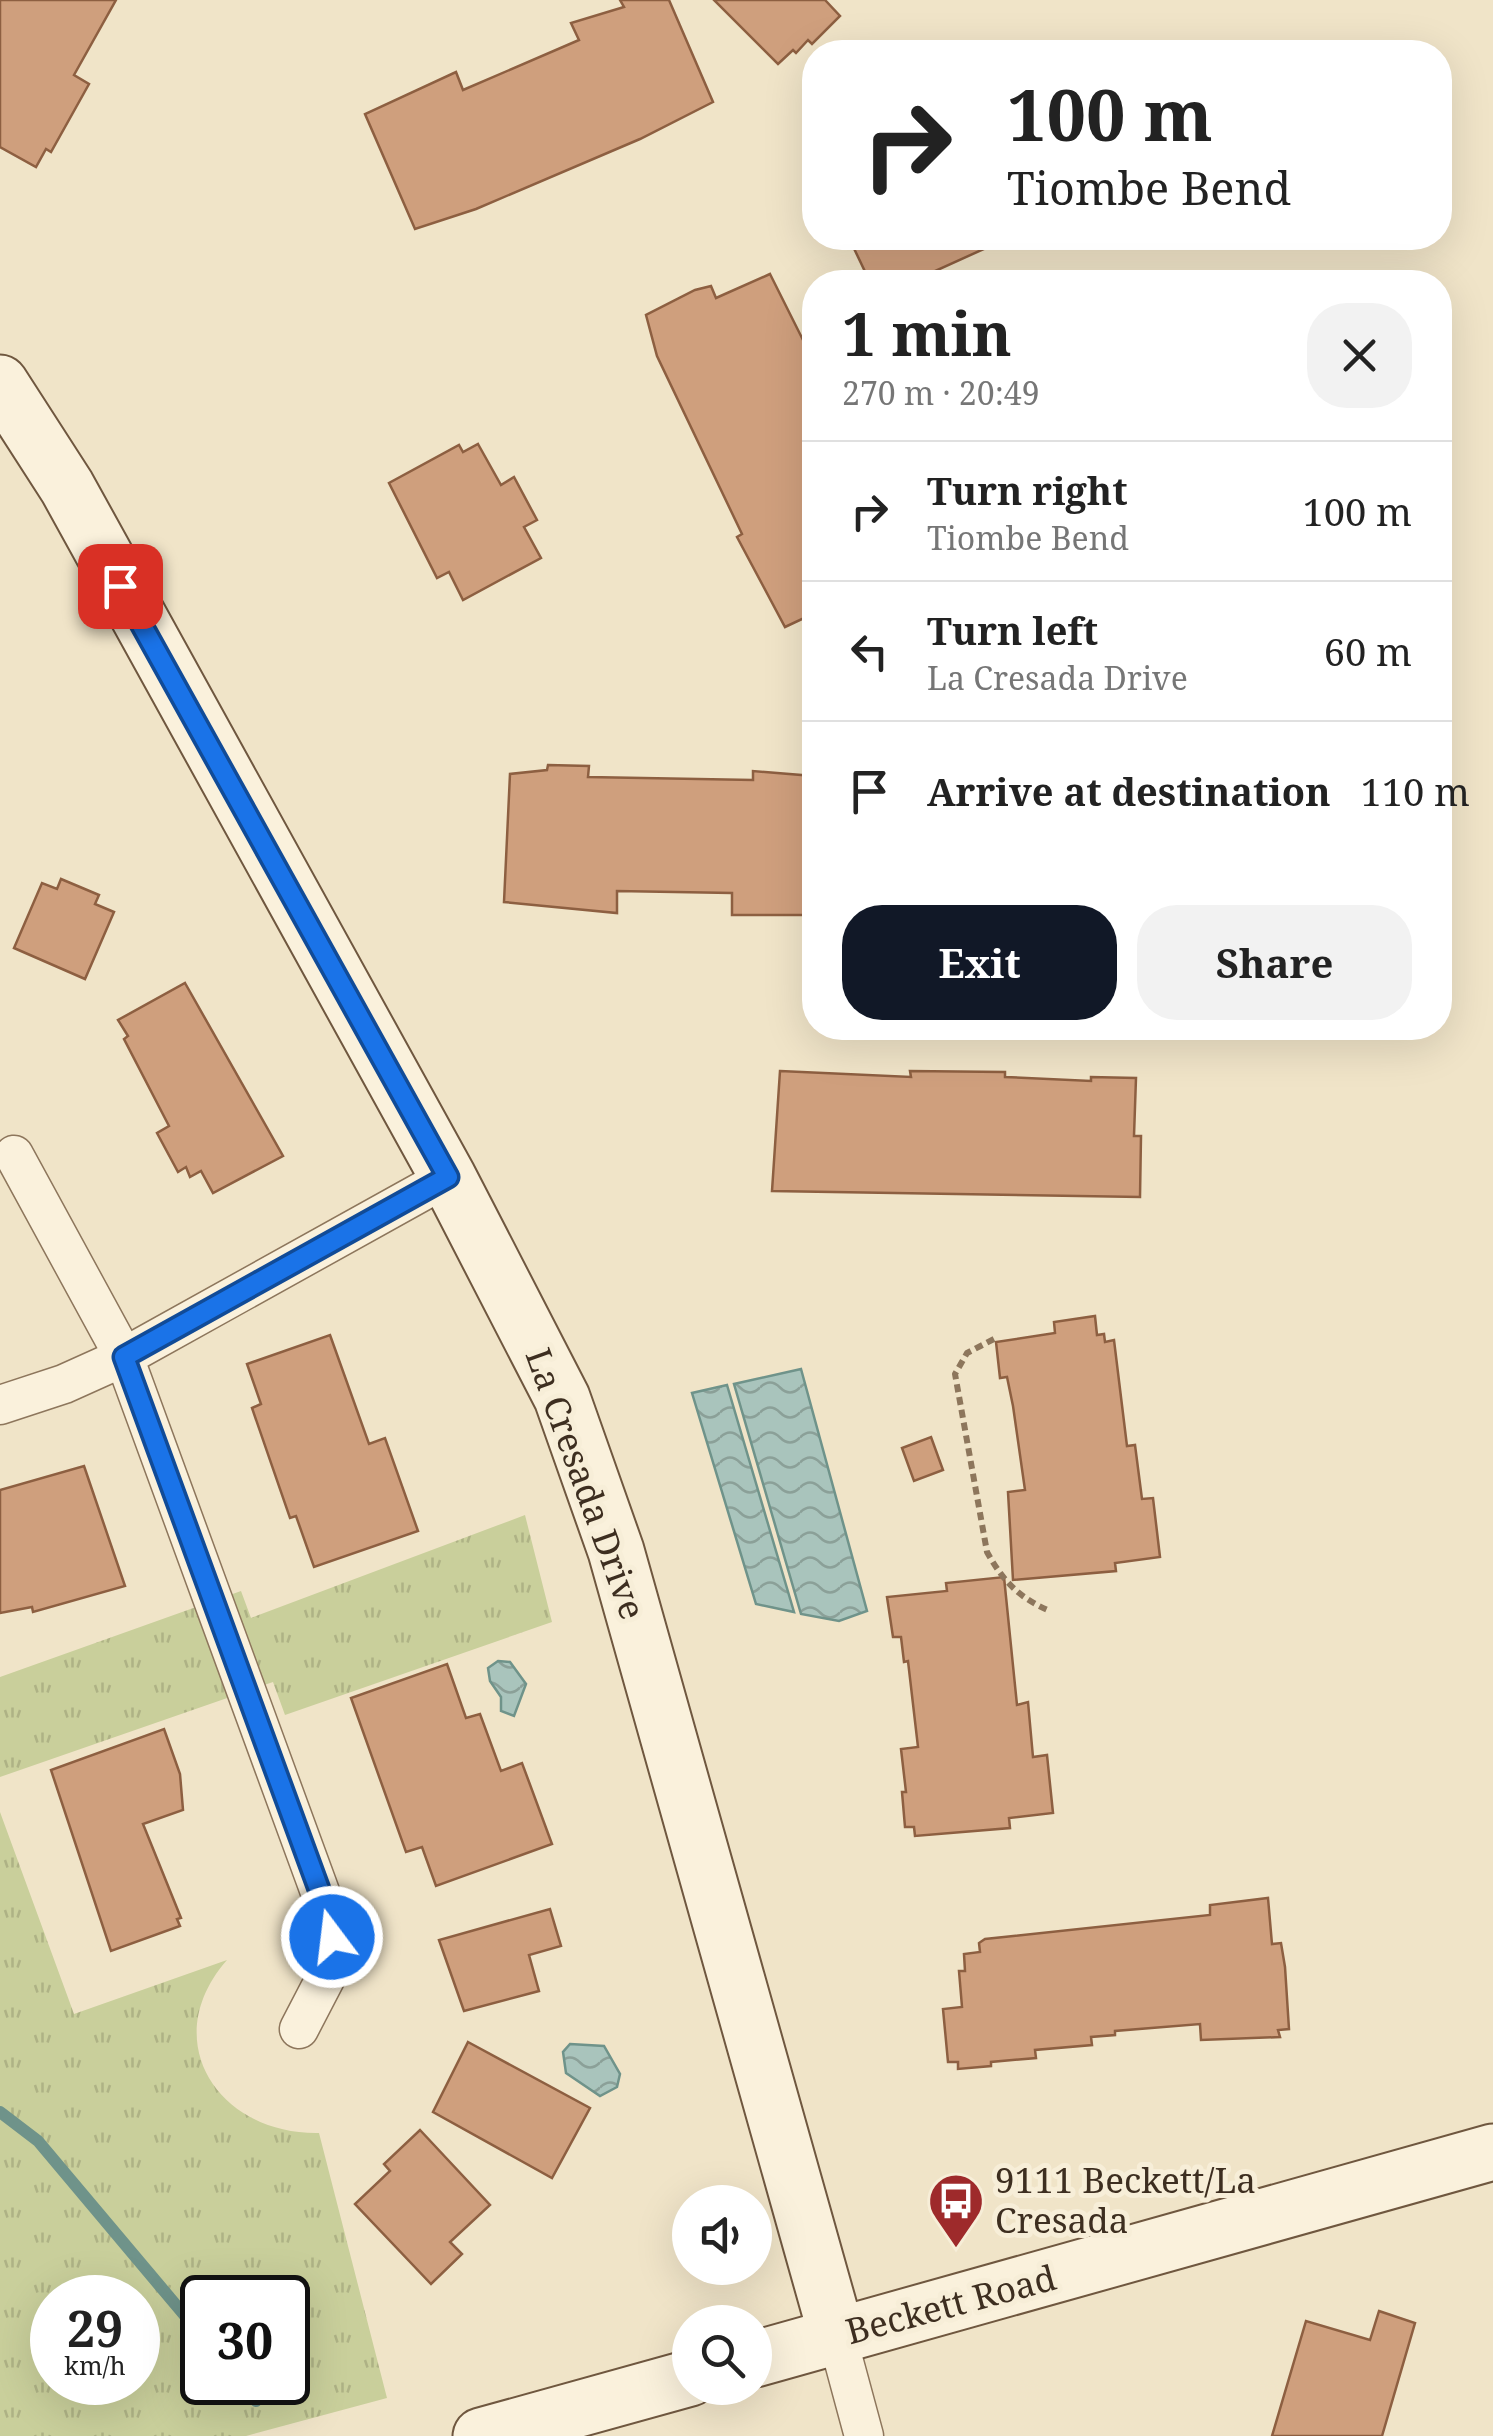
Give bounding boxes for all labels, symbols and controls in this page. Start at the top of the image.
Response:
text: 100 m [1007,66,1213,162]
icon: right [842,80,972,210]
text: Tiombe Bend [1007,157,1291,218]
text: 1 min [842,292,1012,374]
button: close [1307,303,1412,408]
text: 270 m · 20:49 [842,371,1040,414]
text: Turn right [927,464,1128,516]
icon: right [842,484,897,539]
text: 100 m [1302,485,1412,537]
text: Tiombe Bend [927,516,1129,559]
pin [78,544,163,629]
icon: arrive [93,559,148,614]
text: Turn left [927,604,1098,656]
icon: left [842,624,897,679]
text: 60 m [1324,625,1412,677]
text: La Cresada Drive [927,656,1188,699]
icon: arrive [842,764,897,819]
text: Arrive at destination [927,765,1331,817]
text: 110 m [1361,765,1470,817]
button: Exit [842,905,1117,1020]
button: Share [1137,905,1412,1020]
street label: La Cresada Drive [516,1341,657,1626]
position arrow [280,1885,384,1989]
place label: 9111 Beckett/La Cresada [995,2156,1256,2243]
bus stop icon: 9111 Beckett/La Cresada [926,2171,986,2250]
map controls [672,2185,772,2405]
button: sound [672,2185,772,2285]
street label: Beckett Road [840,2253,1061,2354]
speed limit sign: 30 [180,2275,310,2405]
text: 29 [67,2294,123,2362]
button: search [672,2305,772,2405]
text: km/h [64,2348,126,2382]

